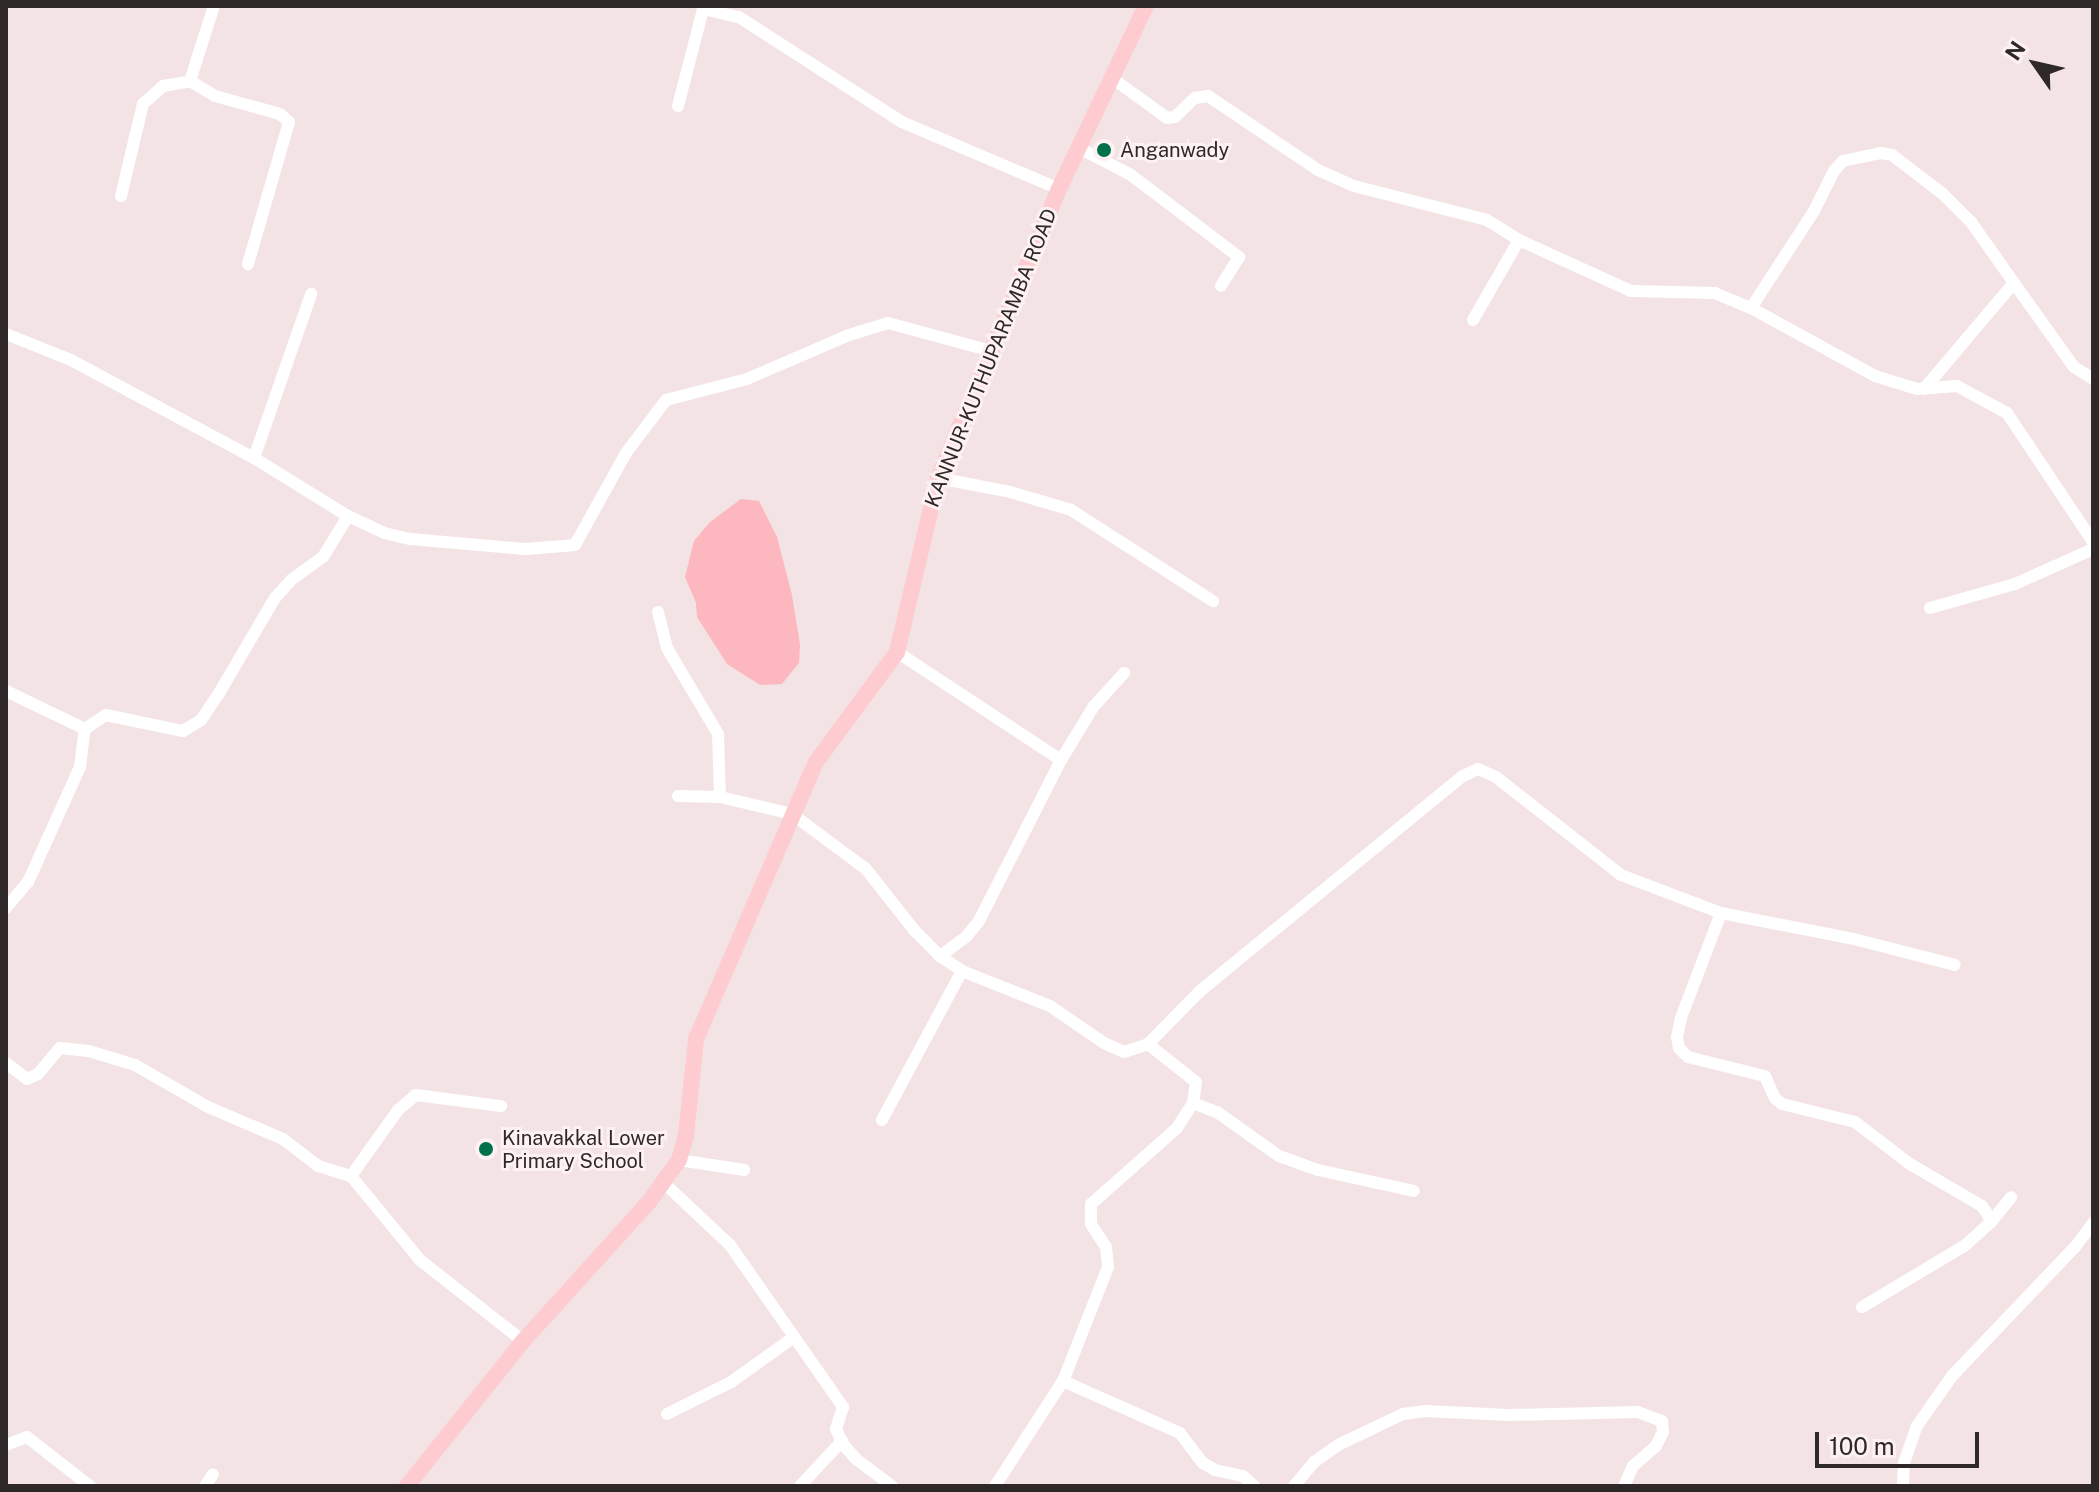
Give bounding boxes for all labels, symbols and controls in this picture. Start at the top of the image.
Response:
north arrow [1995,24,2075,104]
text: N [2000,36,2031,65]
place label: Anganwady [1120,138,1229,162]
marker: Anganwady [1095,141,1113,159]
street label: KANNUR-KUTHUPARAMBA ROAD [920,205,1062,511]
place label: Kinavakkal Lower Primary School [502,1126,665,1173]
marker: Kinavakkal Lower Primary School [477,1140,495,1158]
scale bar [1819,1416,1983,1466]
text: 100 m [1829,1432,1895,1460]

